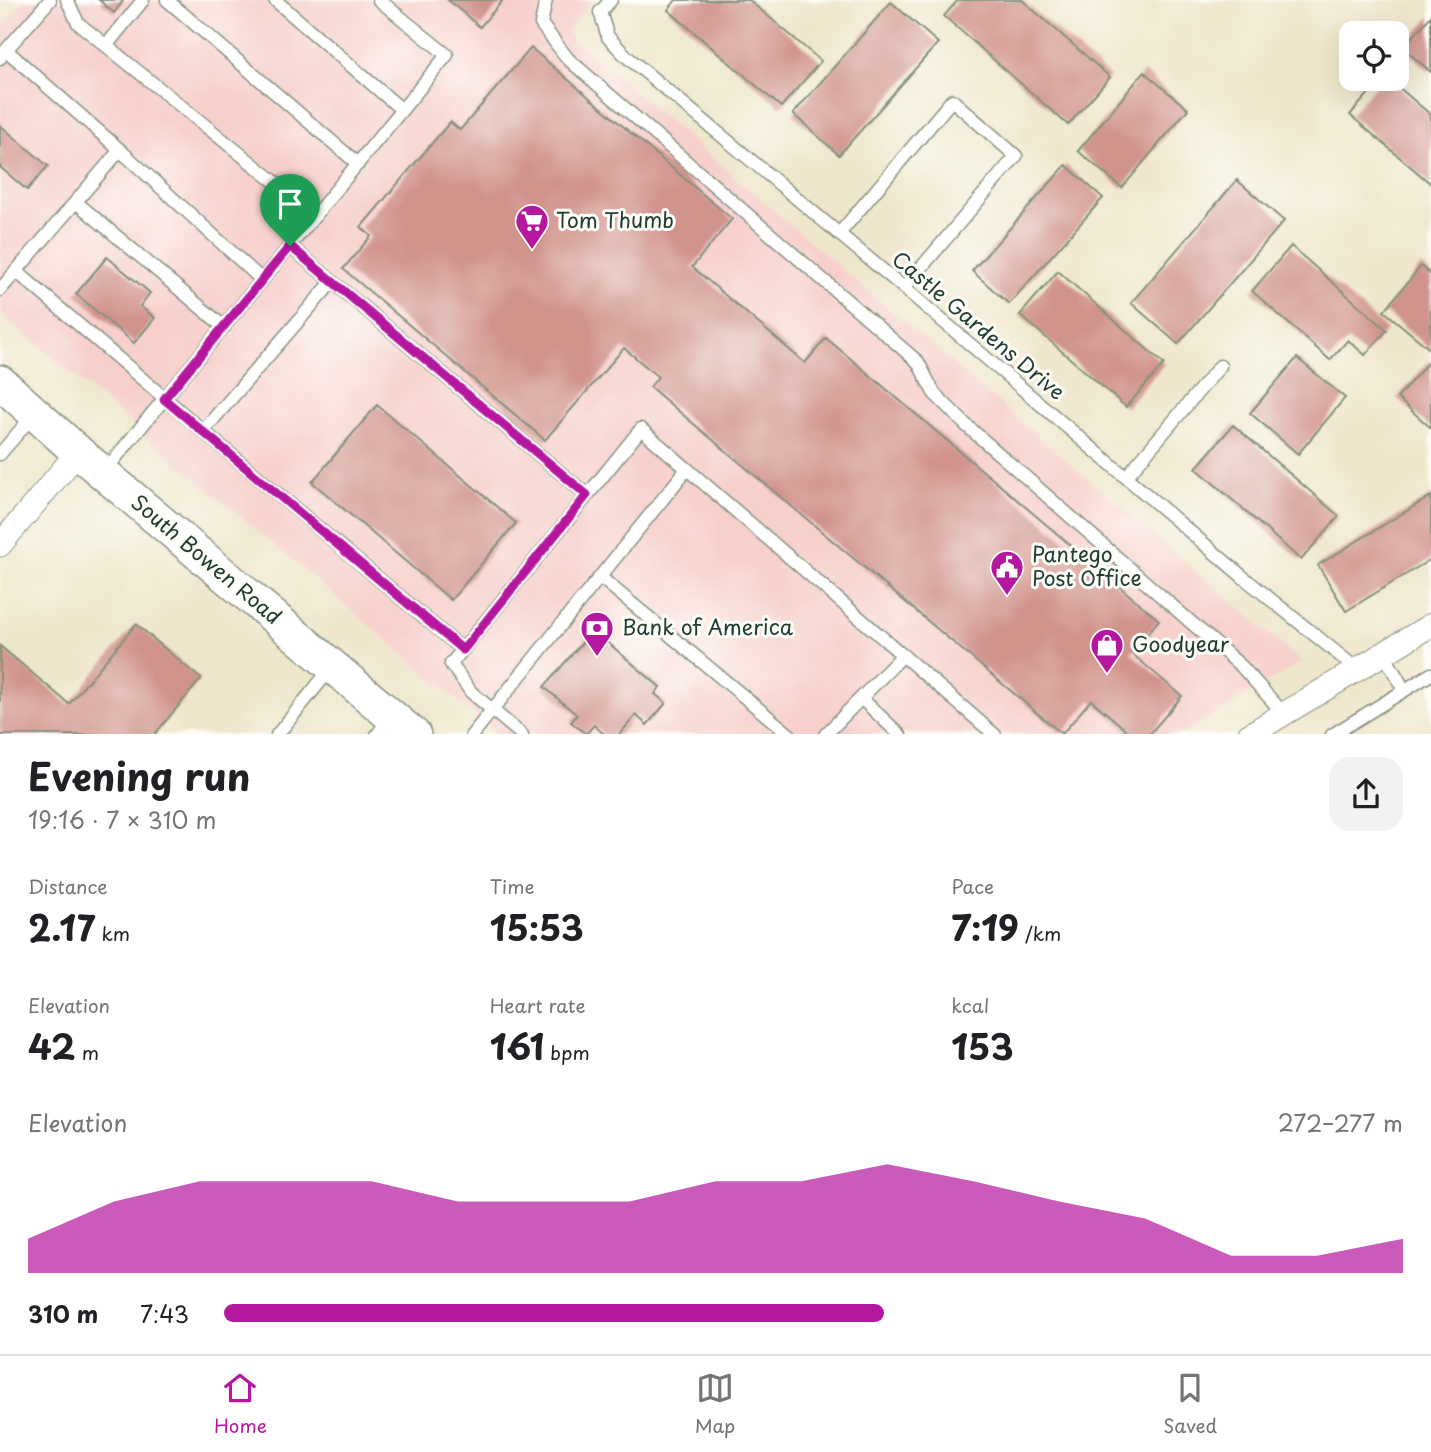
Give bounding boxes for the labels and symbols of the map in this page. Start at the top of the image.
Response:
pin [260,174,320,246]
supermarket icon: Tom Thumb [513,202,551,251]
place label: Tom Thumb [556,203,674,235]
street label: Castle Gardens Drive [886,242,1073,407]
street label: South Bowen Road [125,486,289,631]
place label: Pantego Post Office [1032,537,1142,593]
public building icon: Pantego Post Office [988,548,1026,597]
bank icon: Bank of America [578,609,616,658]
place label: Bank of America [622,610,794,642]
shop icon: Goodyear [1088,626,1126,675]
place label: Goodyear [1132,627,1230,659]

